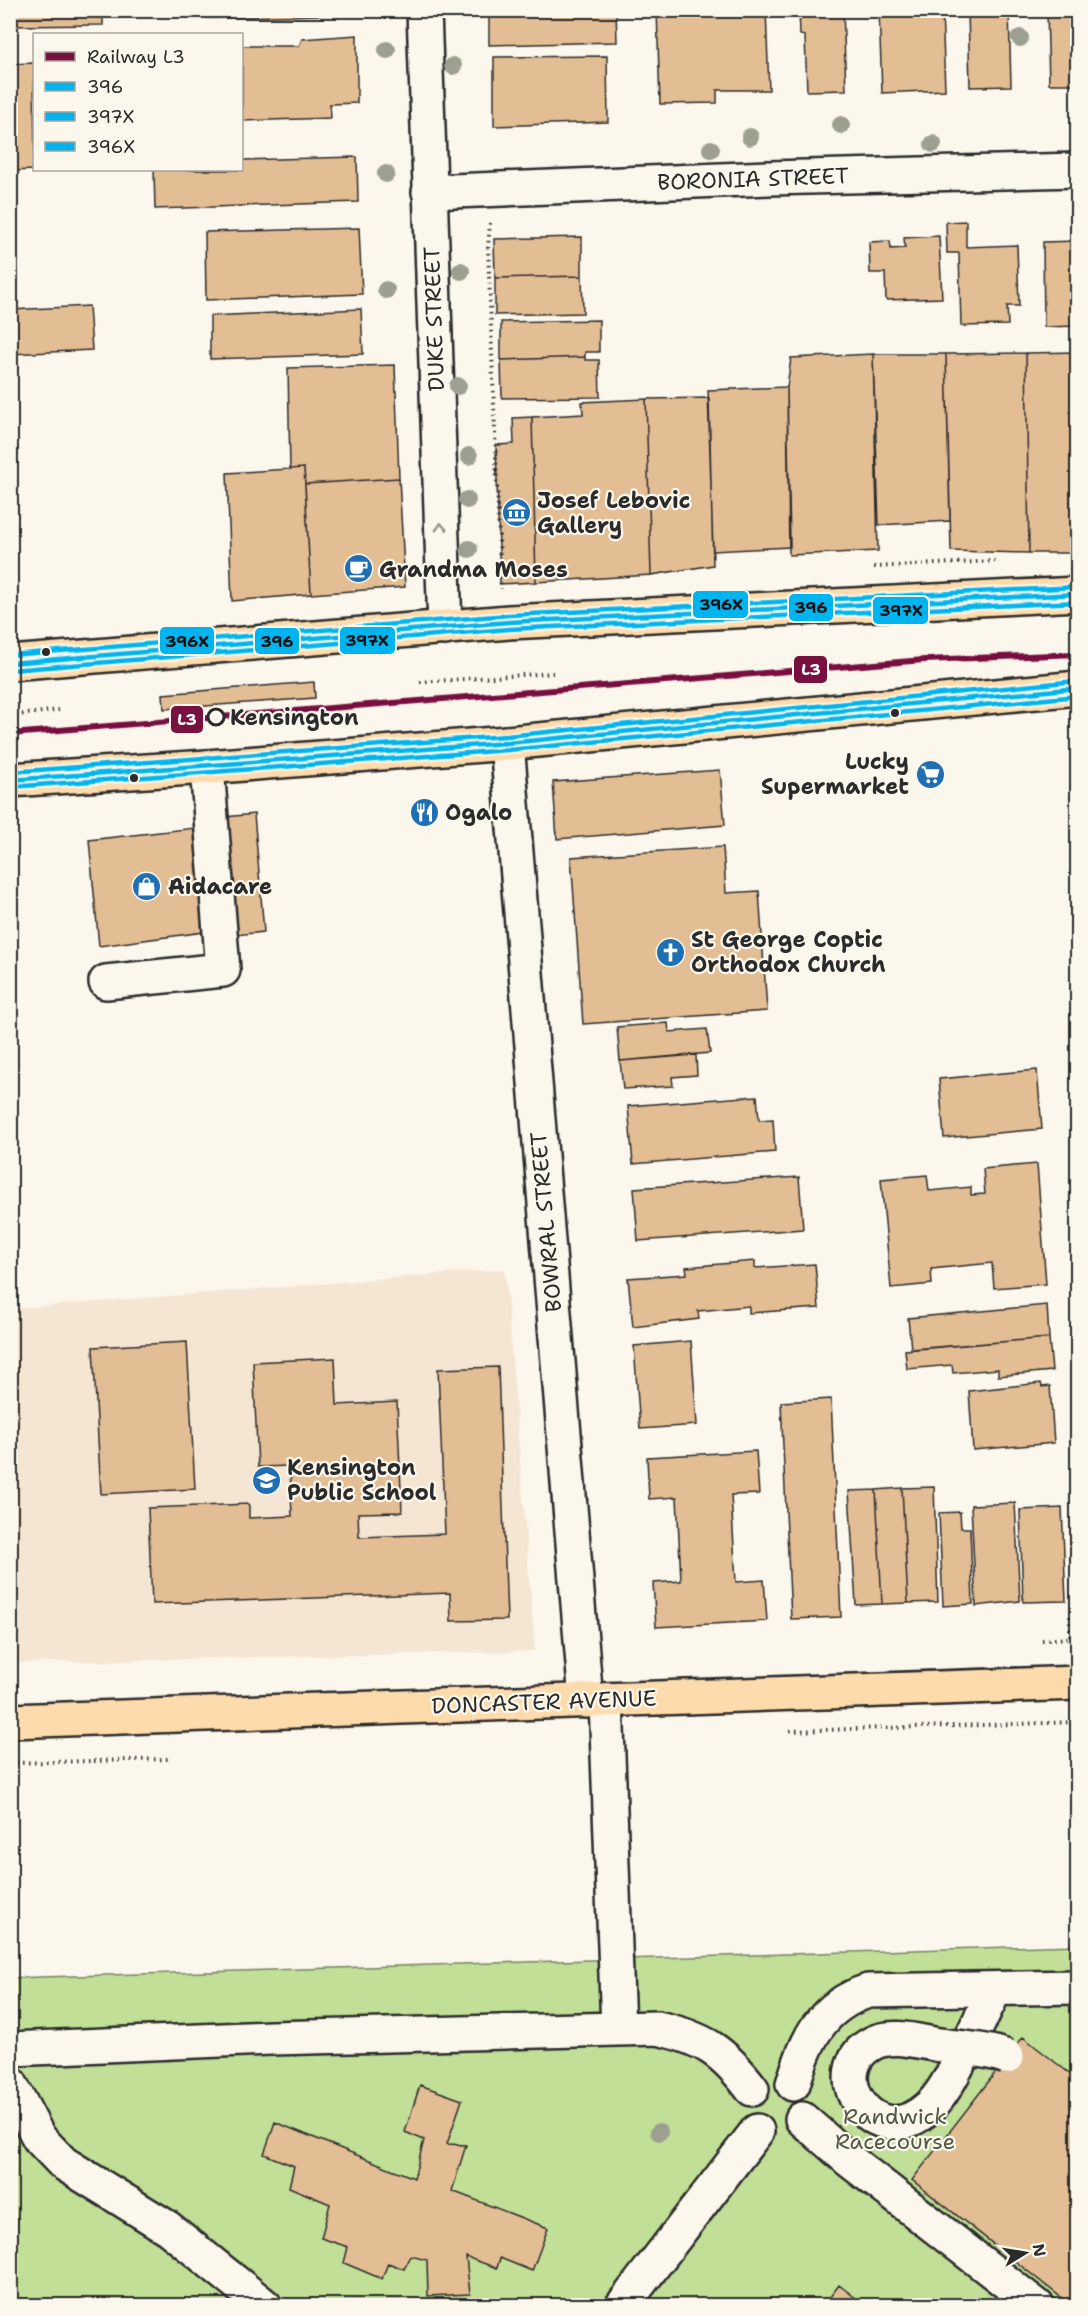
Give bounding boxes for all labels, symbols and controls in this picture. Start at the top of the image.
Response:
legend [33,33,243,171]
text: Railway L3 [87,45,185,69]
text: 396 [87,75,123,99]
text: 397X [87,105,134,129]
text: 396X [87,135,135,159]
street label: BORONIA STREET [657,161,850,197]
street label: DUKE STREET [417,246,451,392]
place label: Josef Lebovic Gallery [537,486,690,540]
museum icon: Josef Lebovic Gallery [500,497,532,529]
one-way arrow [435,523,447,532]
cafe icon: Grandma Moses [342,553,374,585]
place label: Grandma Moses [379,555,568,584]
line badge: 396X [692,590,749,619]
line badge: 396 [788,593,834,622]
text: 396X [699,594,743,615]
line badge: 397X [872,596,929,625]
text: 396 [794,597,828,618]
text: 397X [879,600,923,621]
line badge: 396X [159,626,215,655]
line badge: 397X [339,626,396,655]
line badge: 396 [254,627,300,655]
text: 397X [345,630,389,651]
text: 396X [165,631,209,652]
text: 396 [260,631,294,652]
unlabelled marker [40,646,52,658]
line badge: L3 [793,655,828,684]
text: L3 [801,659,821,680]
place label: Kensington [230,703,359,732]
line badge: L3 [170,705,204,734]
unlabelled marker [889,707,901,719]
marker: Kensington [207,708,225,726]
text: L3 [177,709,197,730]
place label: Lucky Supermarket [761,747,909,801]
supermarket icon: Lucky Supermarket [914,758,946,790]
unlabelled marker [128,772,140,784]
restaurant icon: Ogalo [408,796,440,828]
place label: Ogalo [445,798,512,827]
shop icon: Aidacare [131,870,163,902]
place label: Aidacare [168,872,272,901]
place label: St George Coptic Orthodox Church [691,925,886,979]
church icon: St George Coptic Orthodox Church [654,936,686,968]
street label: BOWRAL STREET [524,1130,568,1313]
place label: Kensington Public School [287,1453,437,1507]
school or university icon: Kensington Public School [250,1464,282,1496]
street label: DONCASTER AVENUE [431,1684,657,1720]
park label: Randwick Racecourse [835,2102,955,2156]
north arrow [995,2223,1055,2283]
text: N [1028,2242,1051,2258]

